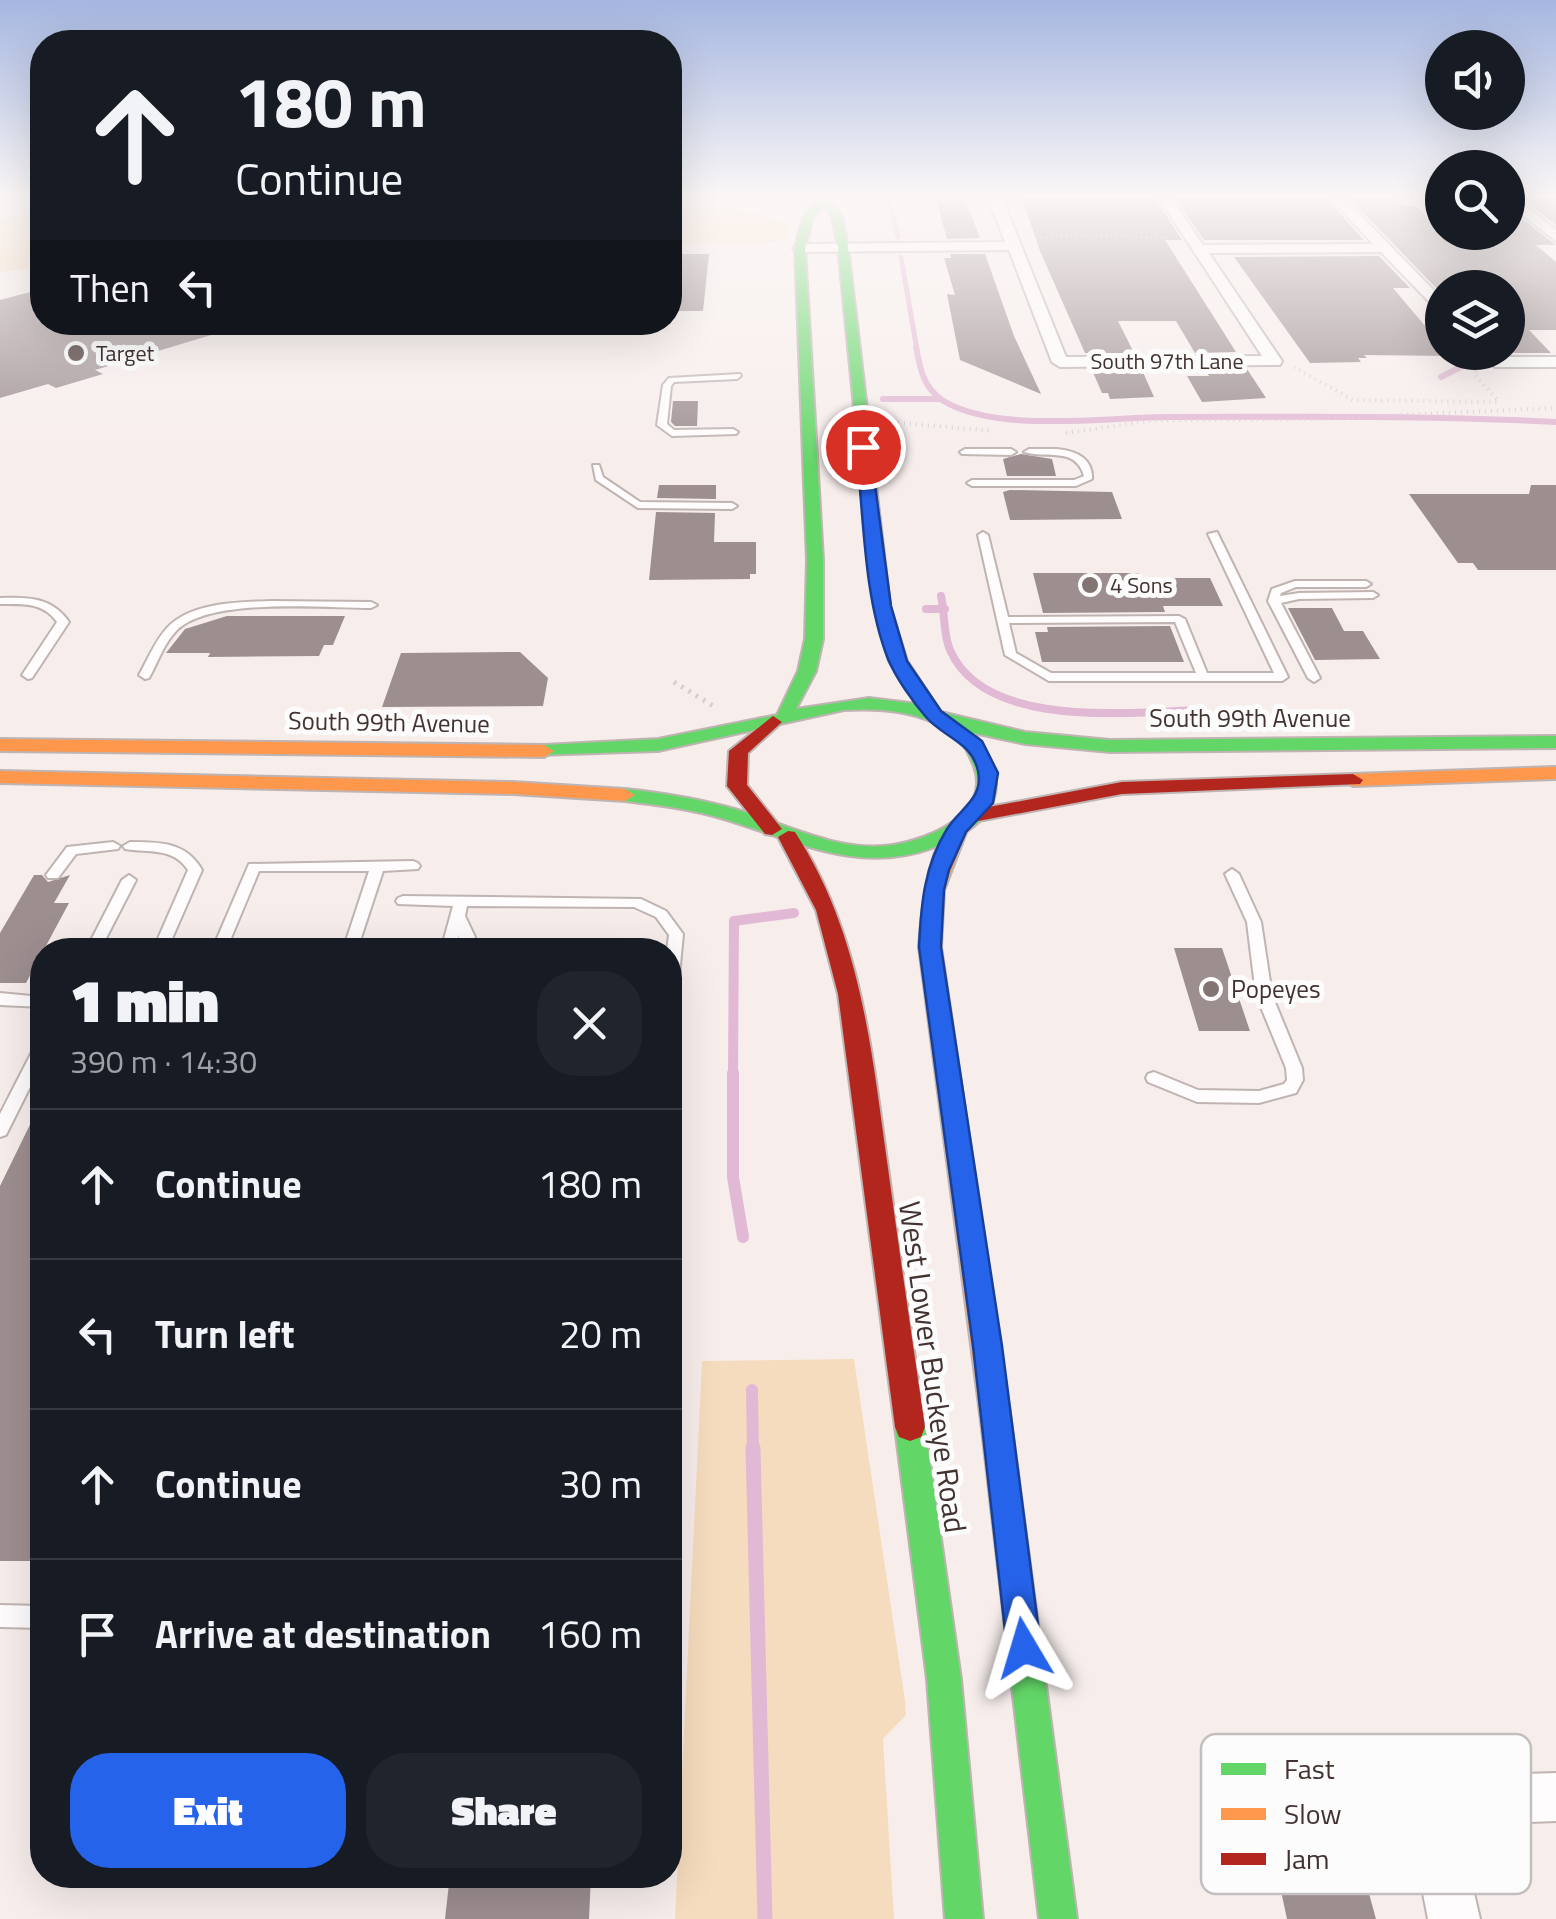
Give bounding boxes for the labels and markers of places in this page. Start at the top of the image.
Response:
place label: Target [96,336,154,370]
marker: Target [65,342,87,364]
pin [821,405,906,490]
place label: 4 Sons [1110,568,1173,602]
marker: 4 Sons [1079,574,1101,596]
place label: Popeyes [1231,970,1321,1008]
marker: Popeyes [1200,978,1222,1000]

